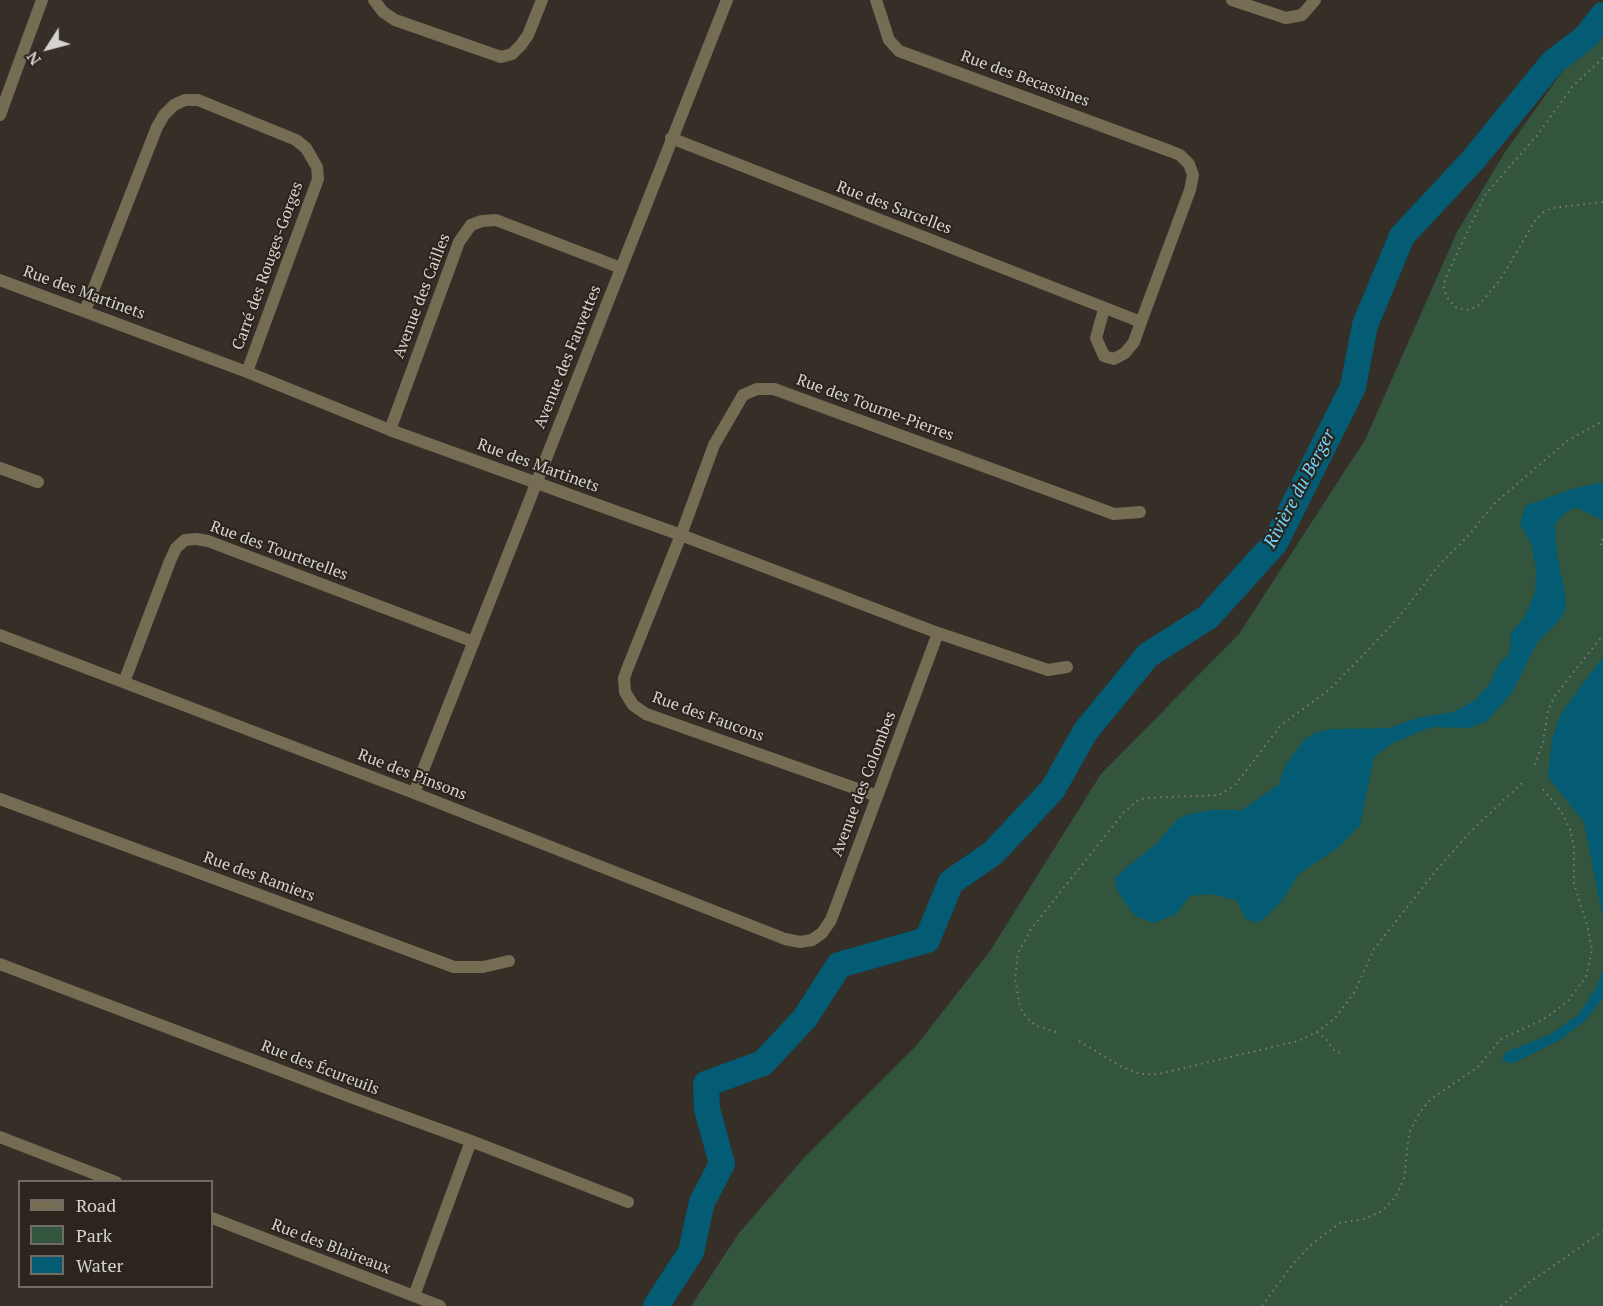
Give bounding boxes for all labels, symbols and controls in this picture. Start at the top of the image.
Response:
north arrow [18,18,78,78]
text: N [21,47,46,70]
street label: Rue des Becassines [958,47,1092,111]
street label: Rue des Sarcelles [834,177,954,239]
street label: Carré des Rouges-Gorges [229,179,307,353]
street label: Avenue des Cailles [389,231,455,361]
street label: Rue des Martinets [20,262,148,324]
street label: Avenue des Fauvettes [531,283,605,431]
street label: Rue des Tourne-Pierres [794,371,956,445]
water label: Rivière du Berger [1260,426,1340,552]
street label: Rue des Martinets [474,435,602,497]
street label: Rue des Tourterelles [208,517,350,585]
street label: Rue des Faucons [650,688,766,746]
street label: Avenue des Colombes [827,709,901,859]
street label: Rue des Pinsons [355,745,469,805]
street label: Rue des Ramiers [201,848,317,906]
street label: Rue des Écureuils [258,1037,382,1099]
legend [18,1180,213,1288]
text: Road [76,1193,116,1217]
street label: Rue des Blaireaux [269,1215,393,1279]
text: Park [76,1223,112,1247]
text: Water [76,1253,123,1277]

